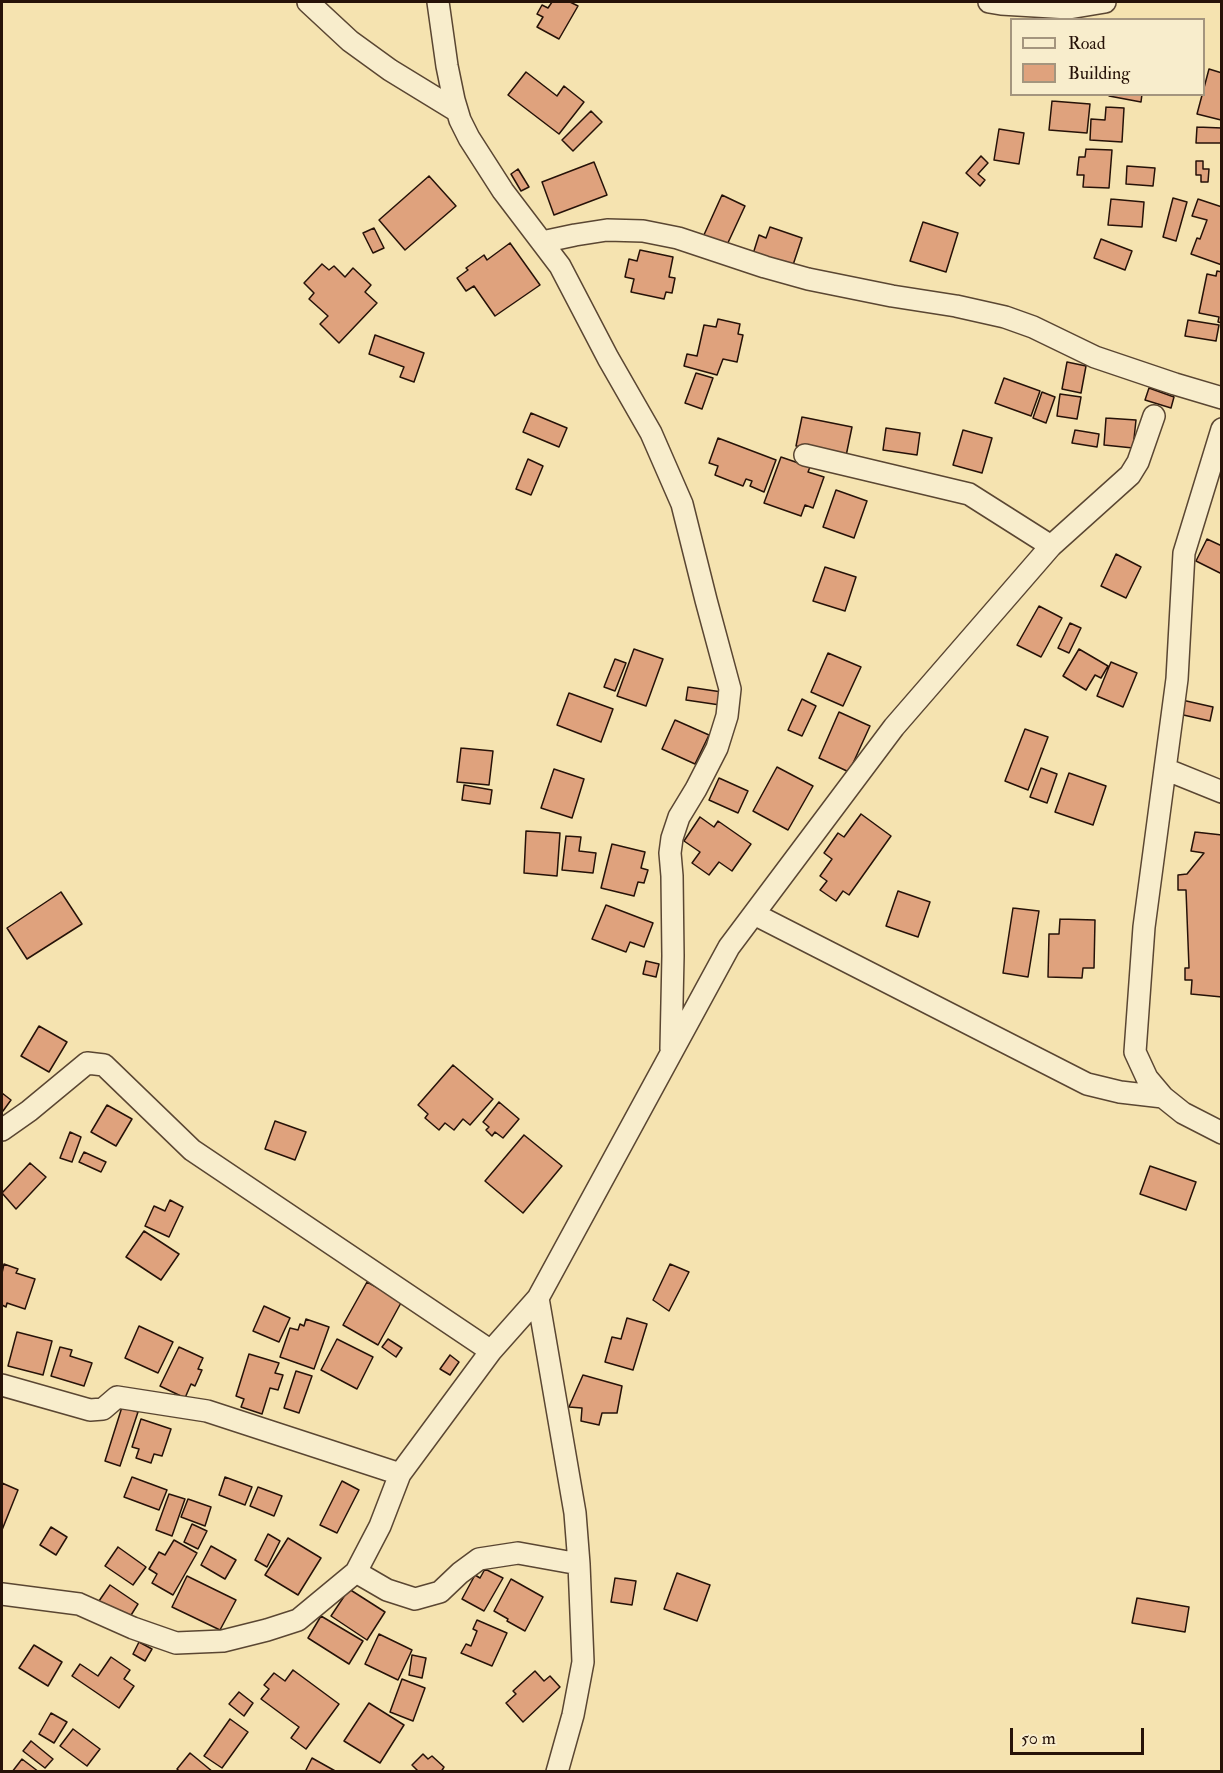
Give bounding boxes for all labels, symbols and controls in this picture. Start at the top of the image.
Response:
legend [1010,18,1205,96]
text: Road [1068,32,1106,55]
text: Building [1068,62,1130,85]
scale bar [1013,1716,1146,1754]
text: 50 m [1021,1727,1056,1750]

